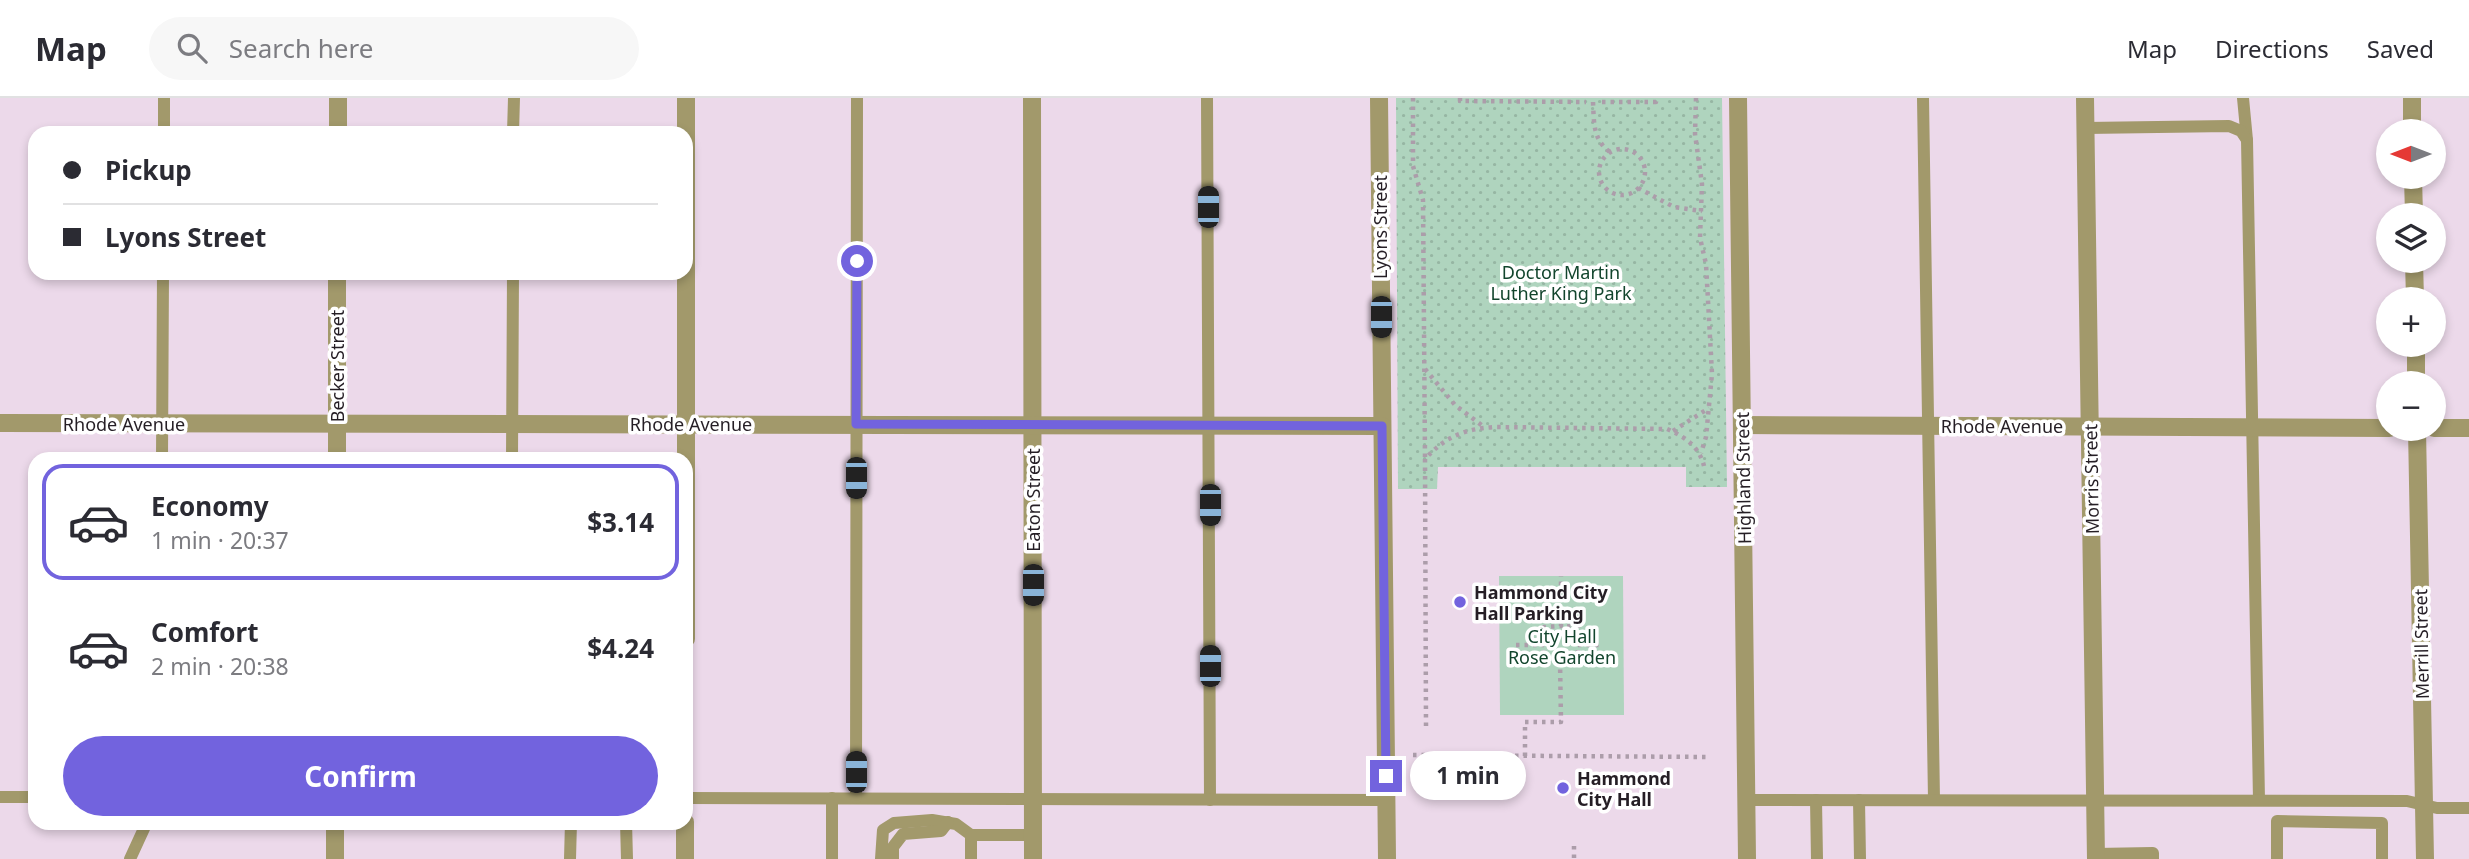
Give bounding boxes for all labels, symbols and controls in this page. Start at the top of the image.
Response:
search box [149,17,639,80]
text: Map [35,26,107,71]
icon: search [173,29,211,67]
text: Search here [229,30,373,66]
text: Map [2127,32,2177,65]
text: Directions [2215,32,2329,65]
text: Saved [2367,32,2434,65]
north arrow [2376,119,2446,189]
map controls [2376,119,2446,441]
text: Pickup [105,152,192,188]
street label: Lyons Street [1368,174,1392,279]
car [1198,186,1219,228]
button: layers [2376,203,2446,273]
text: Lyons Street [105,219,266,255]
route start [841,245,873,277]
park label: Doctor Martin Luther King Park [1490,260,1632,305]
button: + [2376,287,2446,357]
car [1371,296,1392,338]
street label: Becker Street [325,309,349,422]
button: − [2376,371,2446,441]
street label: Highland Street [1730,411,1756,544]
street label: Rhode Avenue [63,412,185,436]
street label: Rhode Avenue [630,412,752,436]
street label: Rhode Avenue [1941,414,2063,438]
street label: Morris Street [2078,423,2104,534]
street label: Eaton Street [1021,448,1045,552]
car [846,457,867,499]
car [1200,484,1221,526]
text: Economy [151,488,269,524]
icon: car [67,491,130,554]
text: $3.14 [587,504,654,540]
text: 1 min · 20:37 [151,524,289,556]
car [1023,564,1044,606]
place label: Hammond City Hall Parking [1474,580,1608,625]
street label: Merrill Street [2408,588,2434,699]
marker: Hammond City Hall Parking [1452,594,1468,610]
text: Comfort [151,614,259,650]
icon: car [67,617,130,680]
park label: City Hall Rose Garden [1508,624,1616,669]
text: $4.24 [587,630,654,666]
car [1200,645,1221,687]
text: 2 min · 20:38 [151,650,289,682]
button: Confirm [63,736,658,816]
car [846,751,867,793]
callout: 1 min [1410,752,1526,800]
text: 1 min [1436,759,1500,791]
route end [1370,760,1402,792]
place label: Hammond City Hall [1577,766,1671,811]
marker: Hammond City Hall [1555,780,1571,796]

